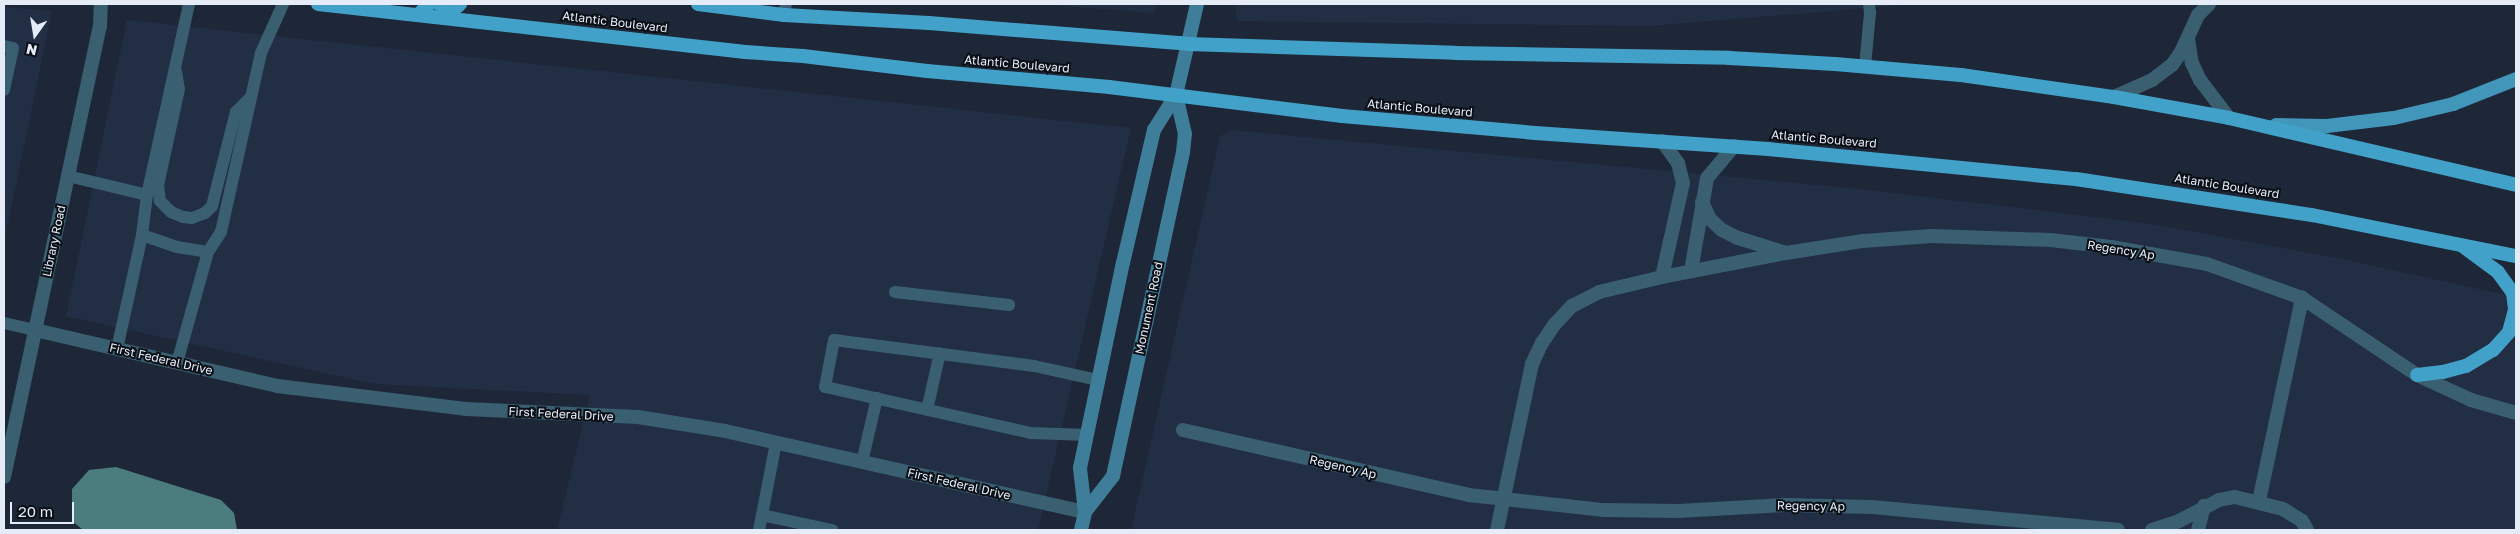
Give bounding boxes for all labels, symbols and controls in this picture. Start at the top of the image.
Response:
street label: Atlantic Boulevard [562,8,668,36]
north arrow [10,10,60,60]
text: N [24,41,39,60]
street label: Atlantic Boulevard [964,52,1070,76]
street label: Atlantic Boulevard [1367,96,1473,120]
street label: Atlantic Boulevard [1771,127,1877,151]
street label: Atlantic Boulevard [2174,171,2280,201]
street label: Library Road [39,204,69,278]
street label: Regency Ap [2086,238,2156,262]
street label: Monument Road [1132,260,1166,356]
street label: First Federal Drive [108,340,214,378]
street label: First Federal Drive [508,404,614,424]
street label: Regency Ap [1308,452,1378,482]
street label: First Federal Drive [906,465,1012,503]
scale bar [12,492,76,524]
street label: Regency Ap [1777,498,1845,514]
text: 20 m [18,502,53,520]

